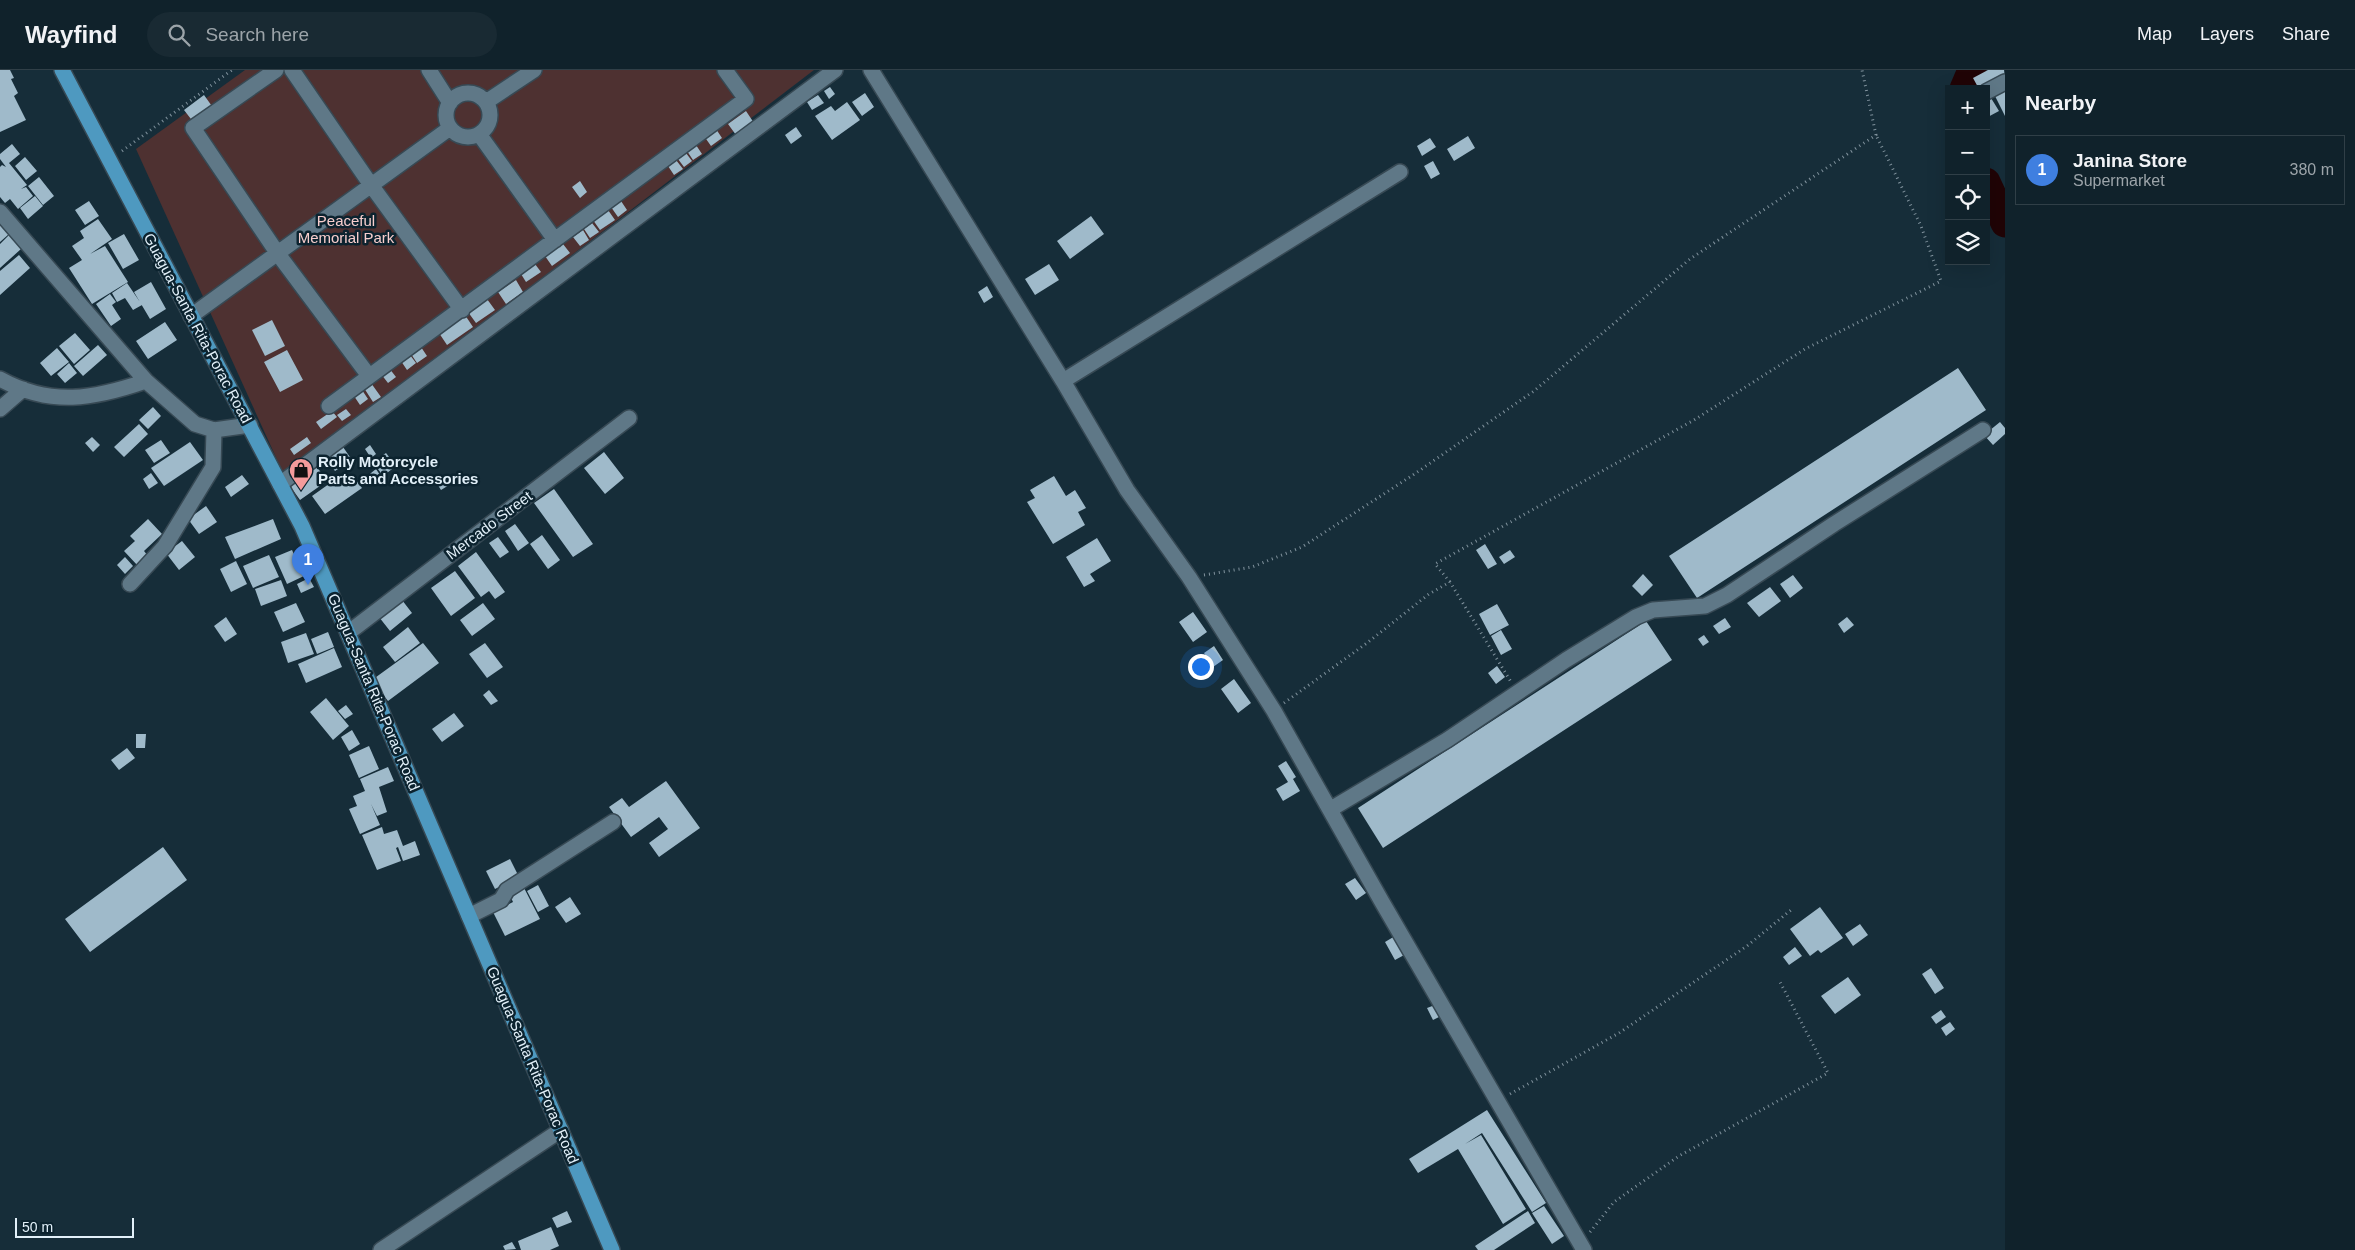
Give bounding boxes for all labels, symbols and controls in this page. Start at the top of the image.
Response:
search box [147,12,497,57]
text: Wayfind [25,21,117,48]
icon: search [165,21,193,49]
text: Search here [205,24,309,45]
text: Map [2137,24,2172,44]
text: Layers [2200,24,2254,44]
text: Share [2282,24,2330,44]
map controls [1945,85,1990,265]
button: + [1945,85,1990,130]
text: Nearby [2025,91,2096,114]
button: − [1945,130,1990,175]
text: Janina Store [2073,150,2187,171]
text: 1 [2038,161,2046,178]
text: 380 m [2290,161,2334,178]
text: Supermarket [2073,172,2165,189]
button: locate [1945,175,1990,220]
park label: Peaceful Memorial Park [298,212,395,246]
button: layers [1945,220,1990,265]
street label: Guagua-Santa Rita-Porac Road [141,230,255,426]
place label: Rolly Motorcycle Parts and Accessories [318,453,478,487]
shop icon: Rolly Motorcycle Parts and Accessories [288,457,314,491]
street label: Mercado Street [443,487,536,563]
pin: 1 [292,544,324,585]
street label: Guagua-Santa Rita-Porac Road [325,591,423,793]
your location [1188,654,1214,680]
street label: Guagua-Santa Rita-Porac Road [484,964,582,1166]
scale bar [15,1215,134,1238]
text: 50 m [22,1219,53,1235]

